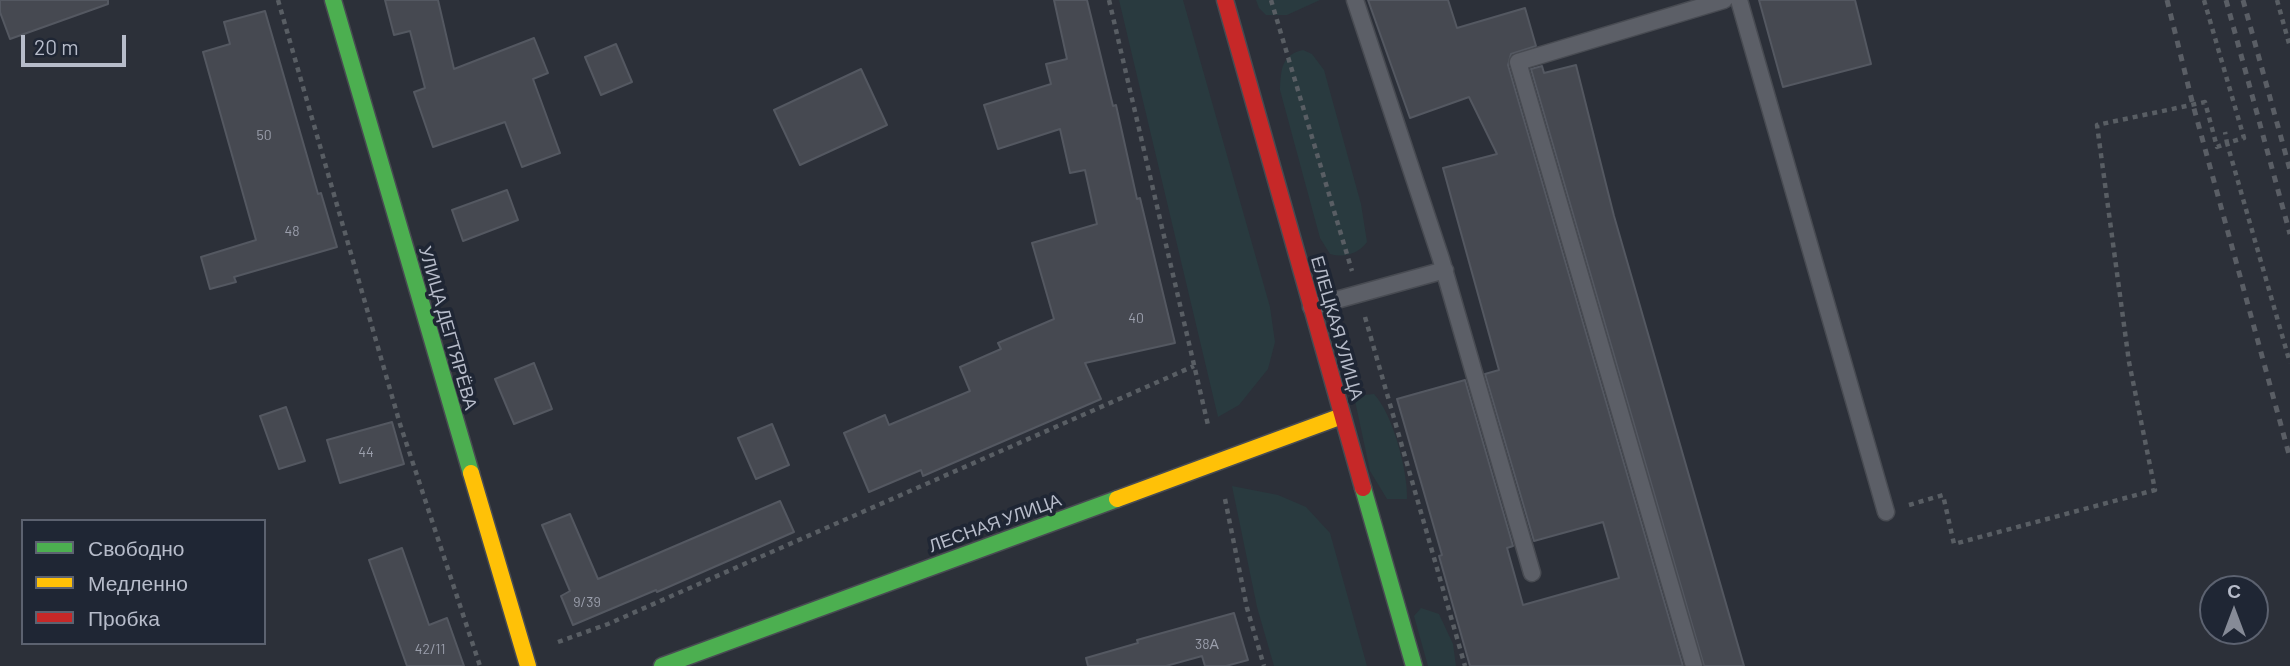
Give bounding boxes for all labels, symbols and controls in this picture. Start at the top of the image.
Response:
scale bar [24,21,130,65]
text: 20 m [34,34,79,59]
house number: 50 [256,127,272,143]
house number: 48 [284,223,300,239]
street label: УЛИЦА ДЕГТЯРЁВА [414,244,482,412]
street label: ЕЛЕЦКАЯ УЛИЦА [1306,253,1368,403]
house number: 40 [1128,310,1144,326]
house number: 44 [358,444,374,460]
street label: ЛЕСНАЯ УЛИЦА [926,489,1064,557]
legend [21,519,266,645]
text: Свободно [88,535,185,560]
text: Медленно [88,570,188,595]
north arrow [2199,575,2269,645]
text: С [2227,579,2241,602]
house number: 9/39 [573,594,601,610]
text: Пробка [88,605,160,630]
house number: 38А [1195,636,1219,652]
house number: 42/11 [415,641,445,657]

